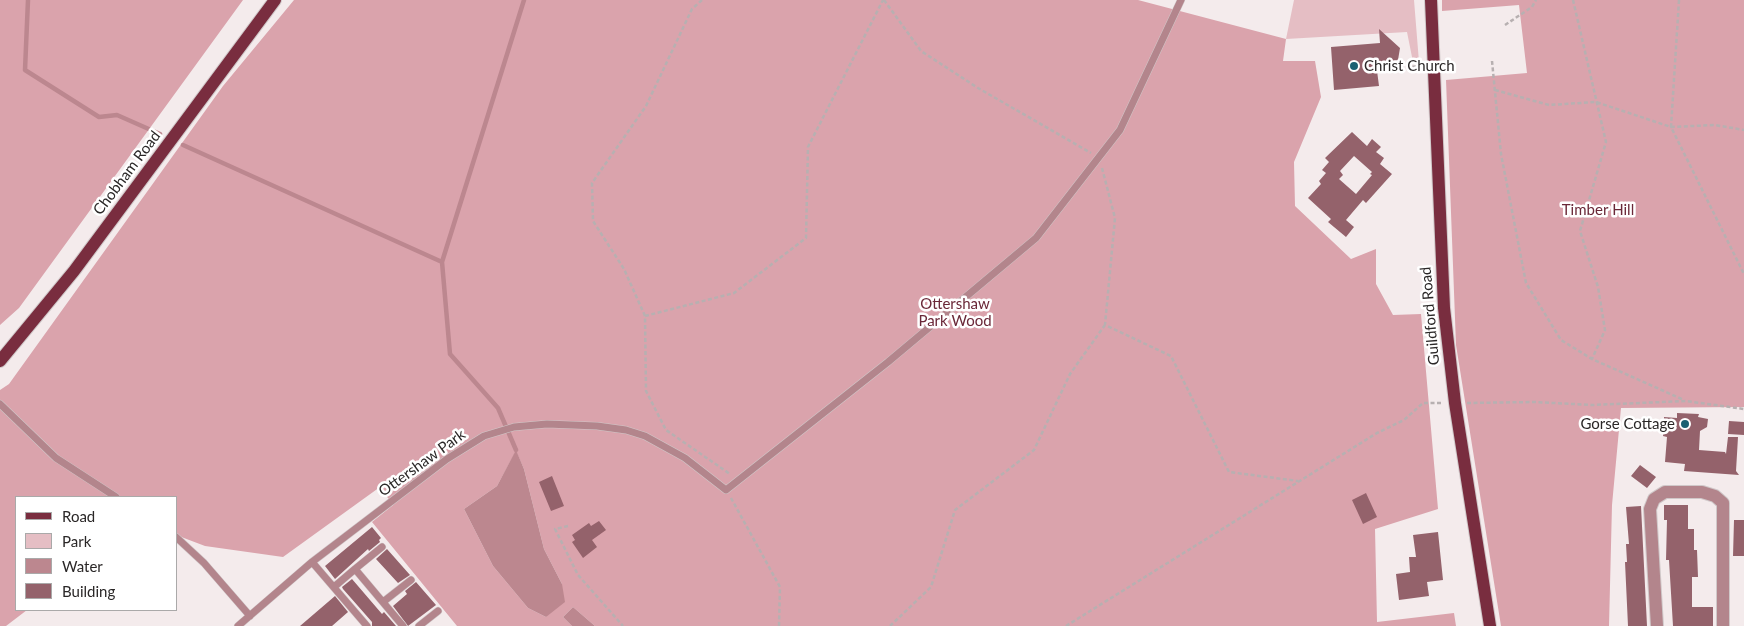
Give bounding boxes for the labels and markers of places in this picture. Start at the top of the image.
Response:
place label: Christ Church [1364,57,1455,75]
marker: Christ Church [1348,60,1360,72]
place label: Gorse Cottage [1580,415,1675,433]
marker: Gorse Cottage [1679,418,1691,430]

